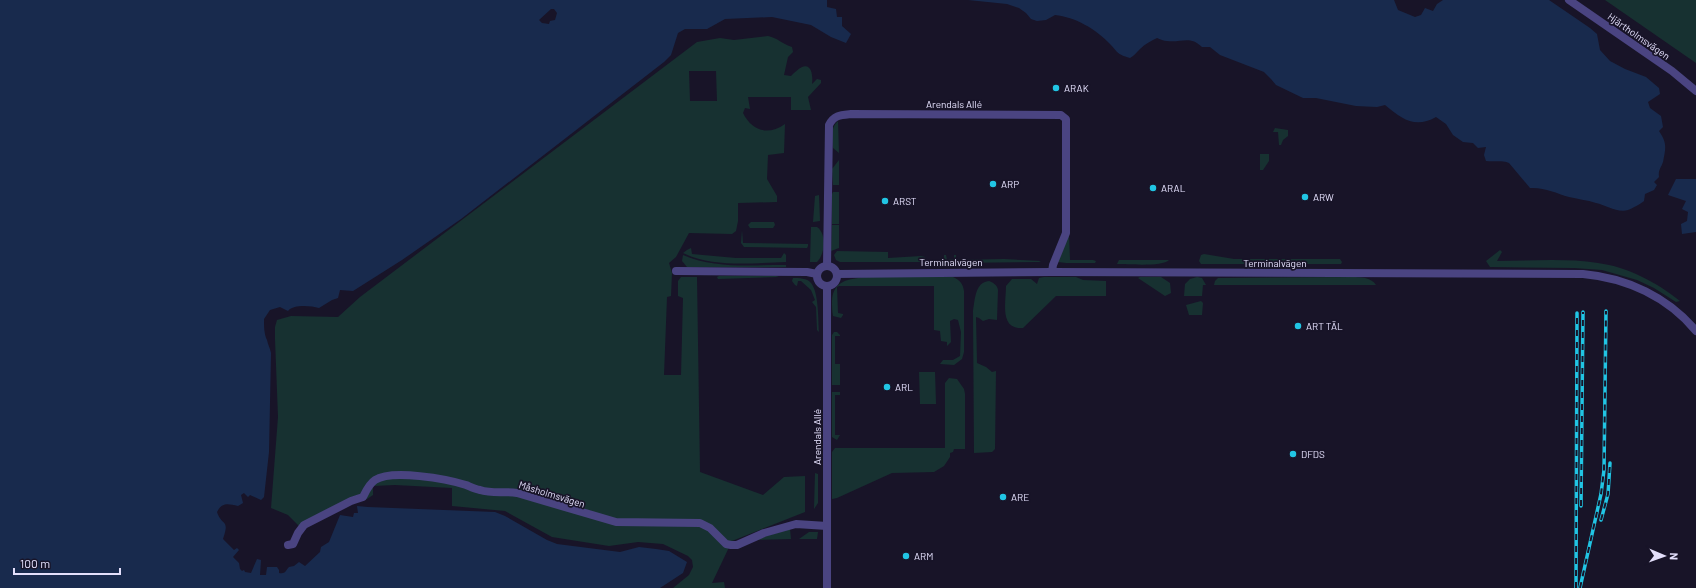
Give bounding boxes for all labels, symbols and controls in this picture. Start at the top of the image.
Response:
street label: Hjärtholmsvägen [1606,10,1672,62]
place label: ARAK [1064,82,1089,94]
marker: ARAK [1051,83,1061,93]
street label: Arendals Allé [926,98,982,110]
place label: ARP [1001,178,1019,190]
marker: ARP [988,179,998,189]
place label: ARAL [1161,182,1186,194]
marker: ARAL [1148,183,1158,193]
place label: ARW [1313,191,1334,203]
marker: ARW [1300,192,1310,202]
place label: ARST [893,195,917,207]
marker: ARST [880,196,890,206]
street label: Terminalvägen [919,256,983,268]
street label: Terminalvägen [1243,257,1307,269]
place label: ART TÄL [1306,320,1343,332]
marker: ART TÄL [1293,321,1303,331]
place label: ARL [895,381,913,393]
marker: ARL [882,382,892,392]
street label: Arendals Allé [811,409,823,465]
place label: DFDS [1301,448,1325,460]
marker: DFDS [1288,449,1298,459]
street label: Måsholmsvägen [517,478,587,510]
place label: ARE [1011,491,1029,503]
marker: ARE [998,492,1008,502]
north arrow [1644,536,1684,576]
scale bar [14,550,120,576]
place label: ARM [914,550,933,562]
marker: ARM [901,551,911,561]
text: N [1668,552,1681,560]
text: 100 m [20,556,50,570]

